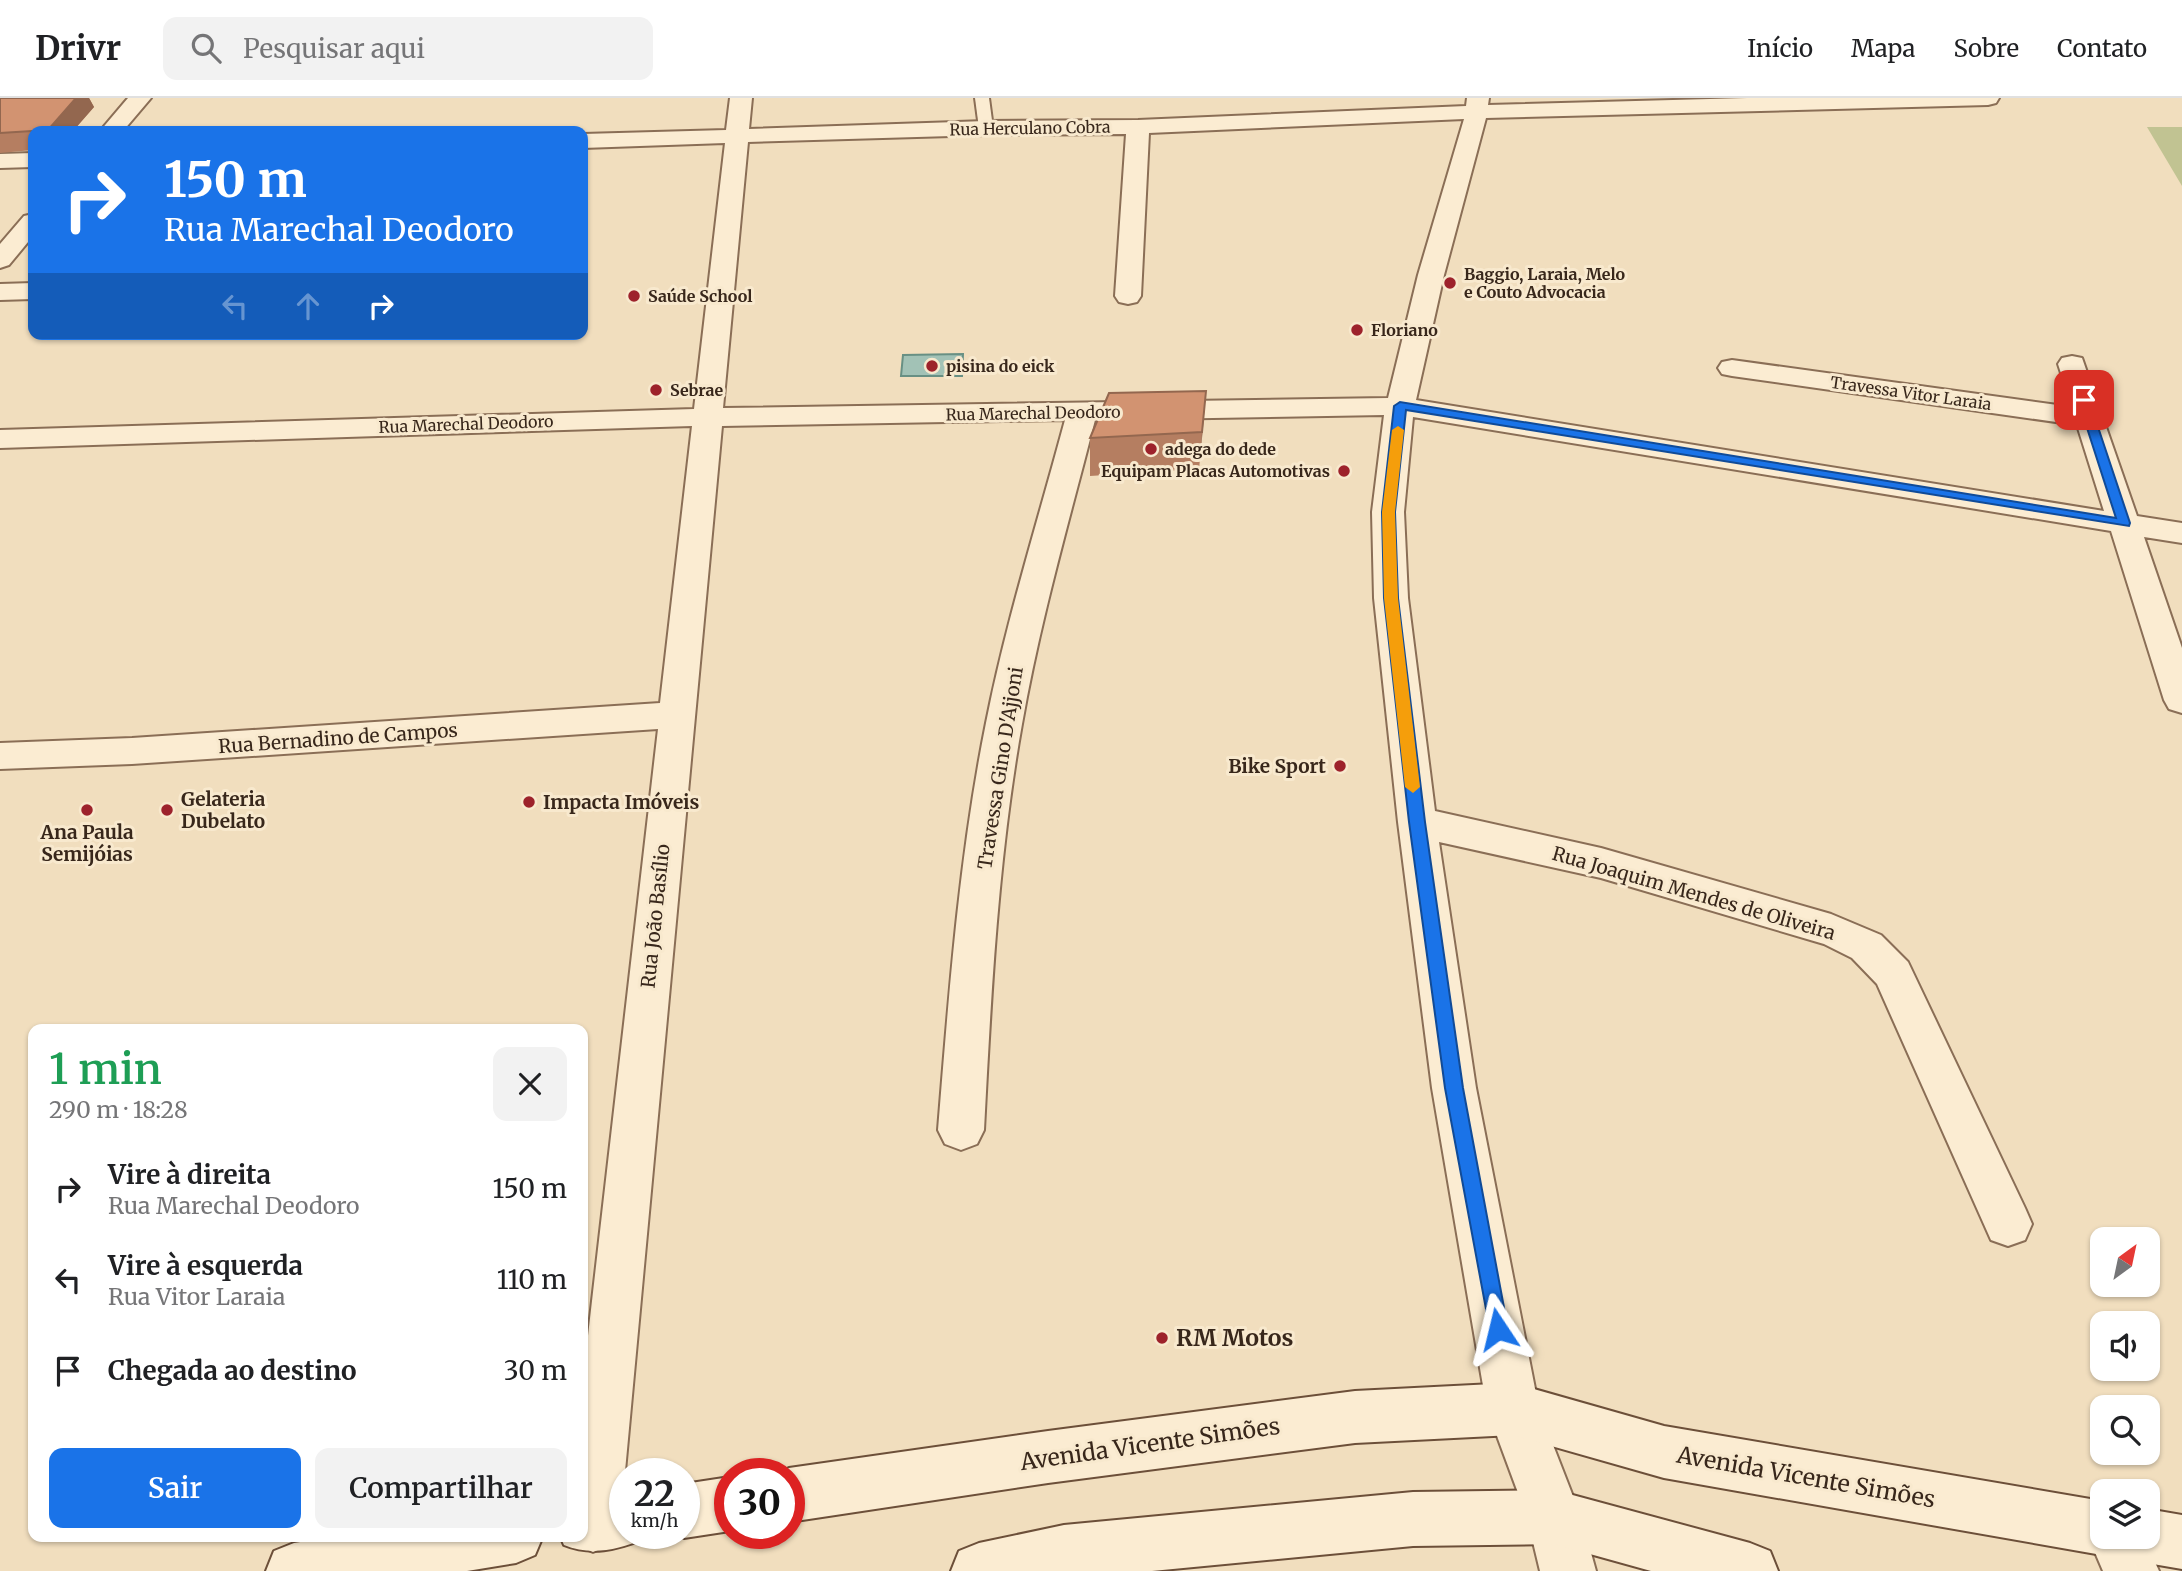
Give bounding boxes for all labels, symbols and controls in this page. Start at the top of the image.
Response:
search box [163,17,653,80]
text: Drivr [35,28,121,69]
icon: search [187,29,225,67]
text: Pesquisar aqui [243,32,425,65]
text: Início [1747,33,1813,64]
text: Mapa [1851,33,1915,64]
text: Sobre [1953,33,2019,64]
text: Contato [2057,33,2147,64]
street label: Rua Herculano Cobra [949,117,1111,139]
text: 150 m [164,149,307,210]
icon: right [49,154,140,245]
text: Rua Marechal Deodoro [164,210,514,250]
place label: Baggio, Laraia, Melo e Couto Advocacia [1464,264,1626,302]
marker: Baggio, Laraia, Melo e Couto Advocacia [1442,275,1458,291]
place label: Saúde School [648,286,752,306]
icon: left [216,287,254,325]
icon: ahead [289,287,327,325]
icon: right [362,287,400,325]
marker: Saúde School [626,288,642,304]
place label: Floriano [1371,320,1438,340]
marker: Floriano [1349,322,1365,338]
place label: pisina do eick [946,356,1055,376]
marker: pisina do eick [924,358,940,374]
pin [2054,370,2114,430]
street label: Travessa Vitor Laraia [1829,372,1993,414]
place label: Sebrae [670,380,724,400]
icon: arrive [2065,381,2103,419]
marker: Sebrae [648,382,664,398]
street label: Rua Marechal Deodoro [945,401,1121,425]
street label: Rua Marechal Deodoro [378,411,554,437]
place label: adega do dede [1165,439,1276,459]
marker: adega do dede [1143,441,1159,457]
place label: Equipam Placas Automotivas [1101,461,1330,481]
marker: Equipam Placas Automotivas [1336,463,1352,479]
street label: Travessa Gino D'Ajjoni [972,665,1028,871]
street label: Rua Bernadino de Campos [218,718,458,758]
place label: Bike Sport [1228,754,1326,778]
marker: Bike Sport [1332,758,1348,774]
place label: Gelateria Dubelato [181,787,266,833]
place label: Impacta Imóveis [543,790,700,814]
marker: Impacta Imóveis [521,794,537,810]
marker: Ana Paula Semijóias [79,802,95,818]
marker: Gelateria Dubelato [159,802,175,818]
place label: Ana Paula Semijóias [39,820,134,866]
street label: Rua Joaquim Mendes de Oliveira [1550,841,1838,945]
street label: Rua João Basílio [635,843,675,989]
text: 1 min [49,1043,162,1095]
button: close [493,1047,567,1121]
text: 290 m · 18:28 [49,1095,188,1124]
text: Vire à direita [108,1158,271,1191]
icon: right [49,1170,87,1208]
text: 150 m [493,1172,567,1205]
text: Rua Marechal Deodoro [108,1191,359,1220]
north arrow [2090,1227,2160,1297]
map controls [2090,1227,2160,1549]
text: Vire à esquerda [108,1249,303,1282]
icon: left [49,1261,87,1299]
text: 110 m [497,1263,567,1296]
text: Rua Vitor Laraia [108,1282,285,1311]
position arrow [1461,1292,1535,1366]
button: sound [2090,1311,2160,1381]
place label: RM Motos [1176,1323,1293,1352]
marker: RM Motos [1154,1330,1170,1346]
icon: arrive [49,1352,87,1390]
text: Chegada ao destino [108,1354,357,1387]
text: 30 m [504,1354,567,1387]
button: search [2090,1395,2160,1465]
street label: Avenida Vicente Simões [1017,1411,1282,1476]
street label: Avenida Vicente Simões [1674,1439,1938,1514]
button: Sair [49,1448,301,1528]
button: Compartilhar [315,1448,567,1528]
speed limit sign: 30 [714,1458,805,1549]
text: 22 [634,1472,675,1516]
button: layers [2090,1479,2160,1549]
text: km/h [631,1509,678,1532]

